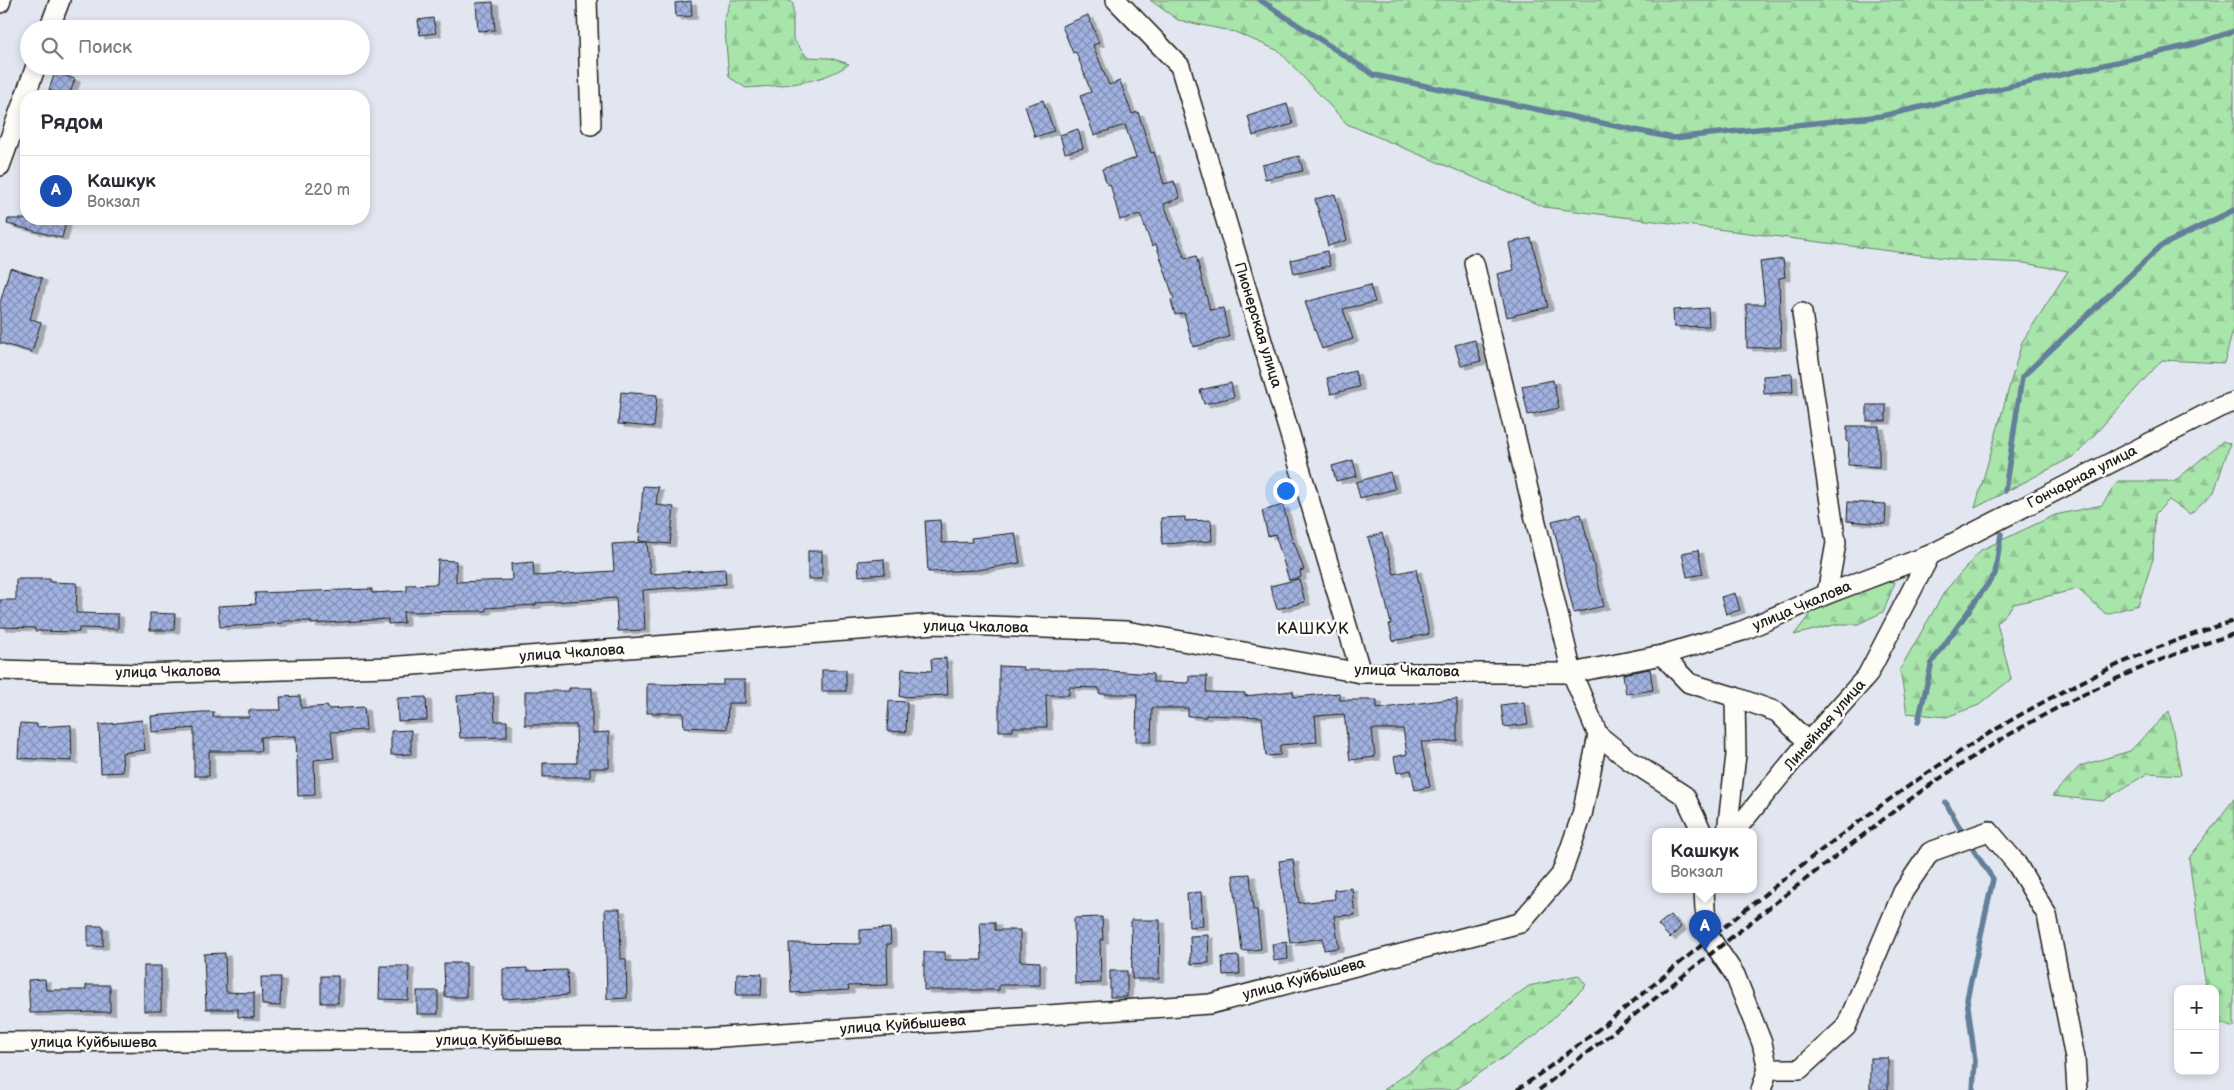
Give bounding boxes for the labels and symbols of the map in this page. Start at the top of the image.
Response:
street label: Пионерская улица [1230,260,1286,390]
street label: Гончарная улица [2024,441,2140,513]
your location [1273,478,1299,504]
street label: улица Чкалова [1750,577,1854,635]
street label: улица Чкалова [923,617,1029,637]
district label: КАШКУК [1277,620,1349,639]
street label: улица Чкалова [519,640,625,666]
street label: улица Чкалова [1354,661,1460,681]
street label: улица Чкалова [115,662,221,682]
street label: Линейная улица [1780,675,1870,775]
pin: A [1689,910,1721,951]
street label: улица Куйбышева [1241,953,1368,1005]
street label: улица Куйбышева [839,1011,967,1039]
street label: улица Куйбышева [436,1031,562,1050]
street label: улица Куйбышева [31,1033,157,1052]

